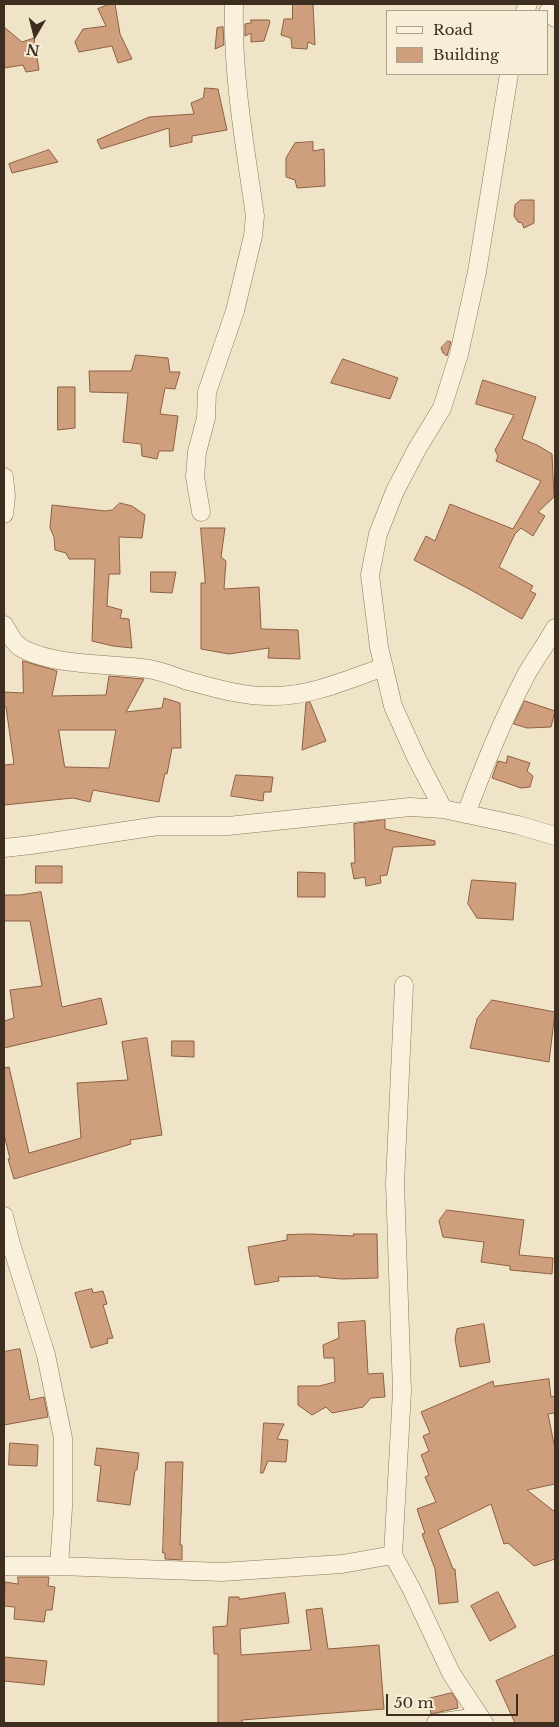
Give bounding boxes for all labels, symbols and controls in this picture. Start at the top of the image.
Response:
north arrow [10,10,60,60]
legend [386,10,549,75]
text: Road [433,20,473,39]
text: N [25,40,41,60]
text: Building [433,45,499,64]
scale bar [389,1684,522,1716]
text: 50 m [394,1693,434,1712]

